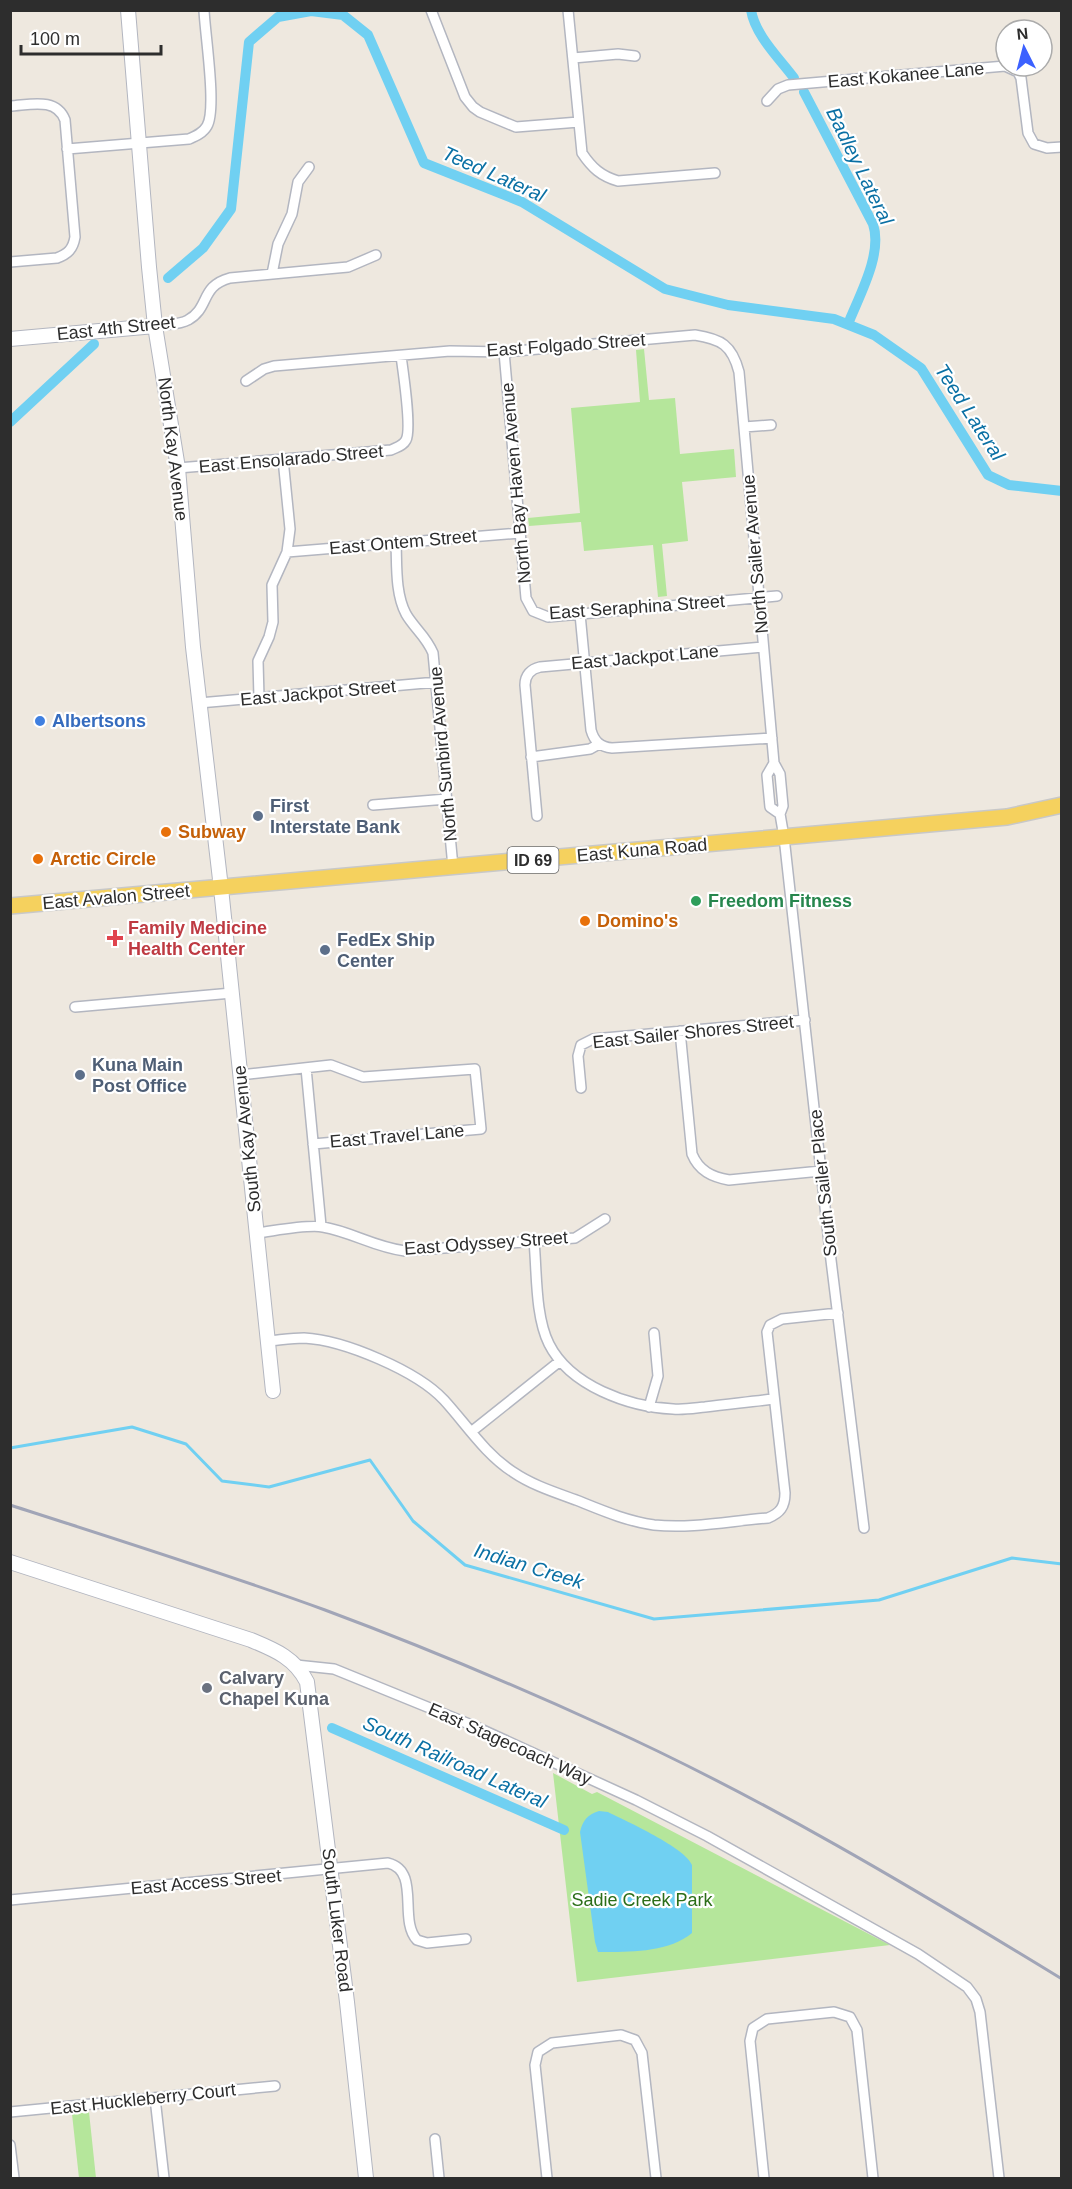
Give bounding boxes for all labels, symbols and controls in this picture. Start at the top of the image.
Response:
scale bar [21,18,160,56]
north arrow [994,18,1054,78]
text: N [1016,25,1029,43]
text: 100 m [30,29,80,49]
street label: East Kokanee Lane [827,58,985,92]
water label: Badley Lateral [822,104,898,229]
water label: Teed Lateral [439,141,549,207]
street label: East 4th Street [56,312,176,344]
street label: East Folgado Street [486,329,646,361]
water label: Teed Lateral [931,360,1010,465]
street label: North Kay Avenue [154,376,192,522]
street label: North Bay Haven Avenue [497,382,535,584]
street label: East Ensolarado Street [198,441,384,477]
street label: North Sailer Avenue [738,474,772,634]
street label: East Ontem Street [328,526,478,558]
street label: East Seraphina Street [548,591,726,623]
street label: East Jackpot Lane [570,641,720,673]
street label: North Sunbird Avenue [425,666,461,842]
street label: East Jackpot Street [239,676,397,710]
place label: Albertsons [52,711,146,731]
marker: Albertsons [33,714,47,728]
place label: First Interstate Bank [270,796,401,837]
marker: First Interstate Bank [251,809,265,823]
place label: Subway [178,822,246,842]
marker: Subway [159,825,173,839]
street label: East Kuna Road [576,834,708,866]
road number: ID 69 [508,847,558,873]
place label: Arctic Circle [50,849,156,869]
marker: Arctic Circle [31,852,45,866]
street label: East Avalon Street [42,881,190,913]
place label: Freedom Fitness [708,891,852,911]
marker: Freedom Fitness [689,894,703,908]
place label: Domino's [597,911,678,931]
marker: Domino's [578,914,592,928]
place label: Family Medicine Health Center [128,918,267,959]
marker: Family Medicine Health Center [106,929,124,947]
place label: FedEx Ship Center [337,930,435,971]
marker: FedEx Ship Center [318,943,332,957]
street label: East Sailer Shores Street [591,1011,795,1053]
place label: Kuna Main Post Office [92,1055,187,1096]
street label: South Kay Avenue [229,1064,265,1214]
marker: Kuna Main Post Office [73,1068,87,1082]
street label: South Sailer Place [805,1108,841,1258]
street label: East Travel Lane [329,1120,465,1152]
street label: East Odyssey Street [403,1227,569,1259]
water label: Indian Creek [472,1539,587,1593]
place label: Calvary Chapel Kuna [219,1668,330,1709]
marker: Calvary Chapel Kuna [200,1681,214,1695]
street label: East Stagecoach Way [425,1699,595,1789]
water label: South Railroad Lateral [360,1711,551,1813]
street label: South Luker Road [318,1847,356,1993]
street label: East Access Street [130,1865,282,1899]
park label: Sadie Creek Park [571,1890,714,1910]
street label: East Huckleberry Court [49,2079,237,2119]

